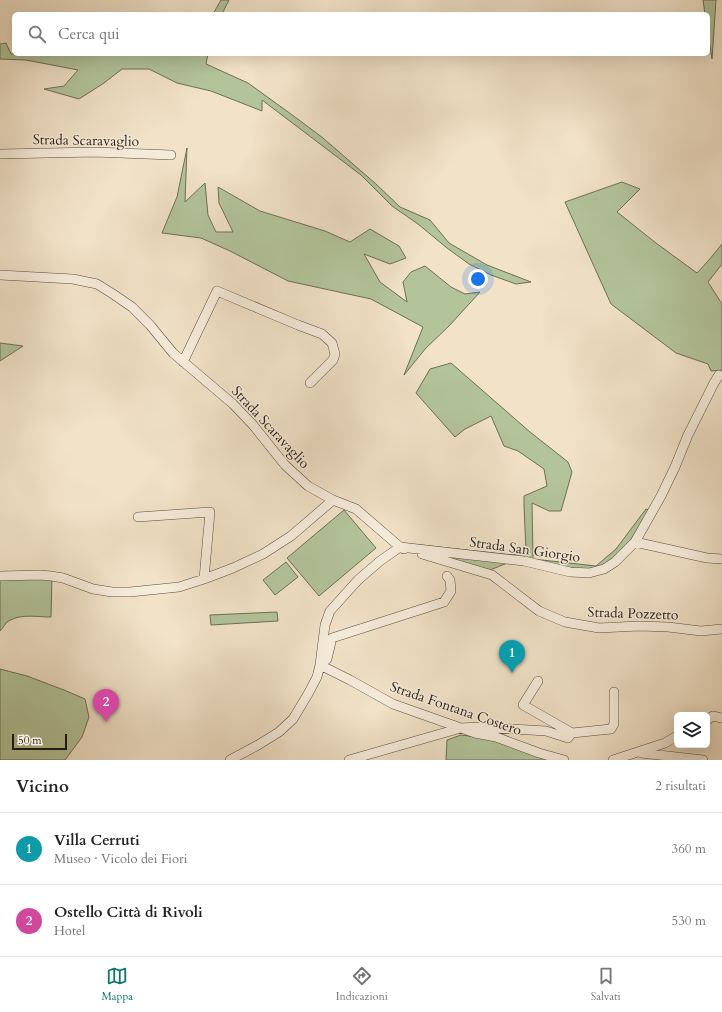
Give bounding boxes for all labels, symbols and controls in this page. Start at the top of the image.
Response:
search box [12,12,710,56]
icon: search [26,23,48,45]
text: Cerca qui [58,24,120,44]
street label: Strada Scaravaglio [33,130,140,151]
your location [468,269,488,289]
street label: Strada Scaravaglio [227,382,314,473]
street label: Strada San Giorgio [468,532,582,567]
street label: Strada Pozzetto [587,602,679,625]
pin: 1 [499,640,525,673]
street label: Strada Fontana Costero [387,677,525,740]
pin: 2 [93,689,119,722]
map controls [674,712,710,748]
button: layers [674,712,710,748]
scale bar [12,732,67,751]
text: 50 m [18,733,42,748]
text: Vicino [16,775,69,798]
text: 2 risultati [655,777,706,795]
text: Villa Cerruti [54,830,140,850]
text: 1 [26,840,32,858]
text: 360 m [672,840,706,858]
text: Museo · Vicolo dei Fiori [54,850,187,868]
text: Ostello Città di Rivoli [54,902,203,922]
text: 2 [26,912,32,930]
text: 530 m [672,912,706,930]
text: Hotel [54,922,85,940]
tab: Mappa [101,965,133,1004]
tab: Indicazioni [336,965,388,1004]
tab: Salvati [591,965,621,1004]

